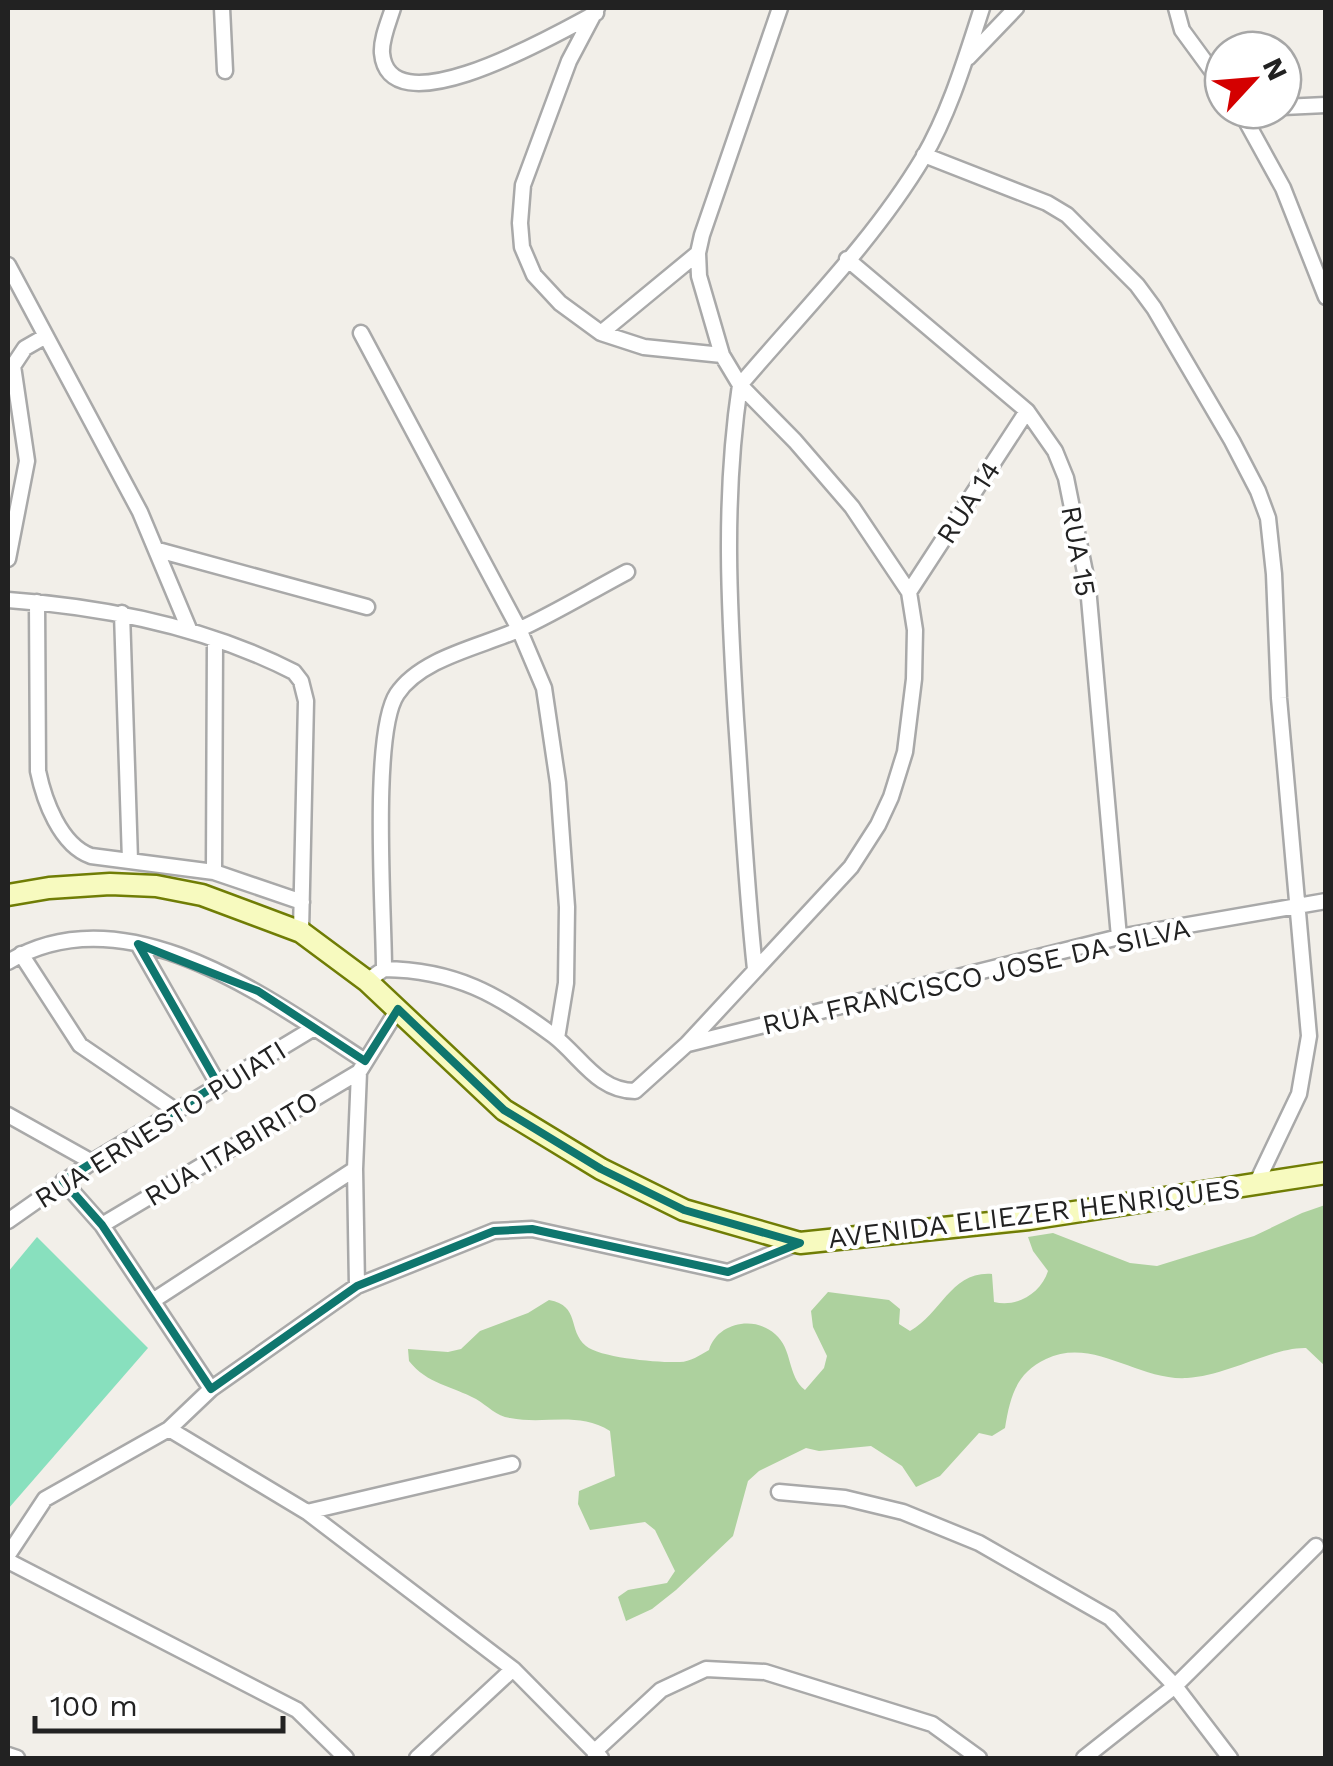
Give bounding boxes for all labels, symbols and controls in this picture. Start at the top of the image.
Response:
north arrow [1203,30,1303,130]
text: N [1256,53,1294,86]
street label: RUA 14 [929,455,1007,550]
street label: RUA 15 [1054,503,1103,599]
street label: RUA FRANCISCO JOSE DA SILVA [759,911,1193,1042]
street label: RUA ERNESTO PUIATI [29,1034,292,1215]
street label: RUA ITABIRITO [139,1084,324,1213]
street label: AVENIDA ELIEZER HENRIQUES [826,1172,1242,1255]
scale bar [35,1671,282,1733]
text: 100 m [50,1688,138,1723]

